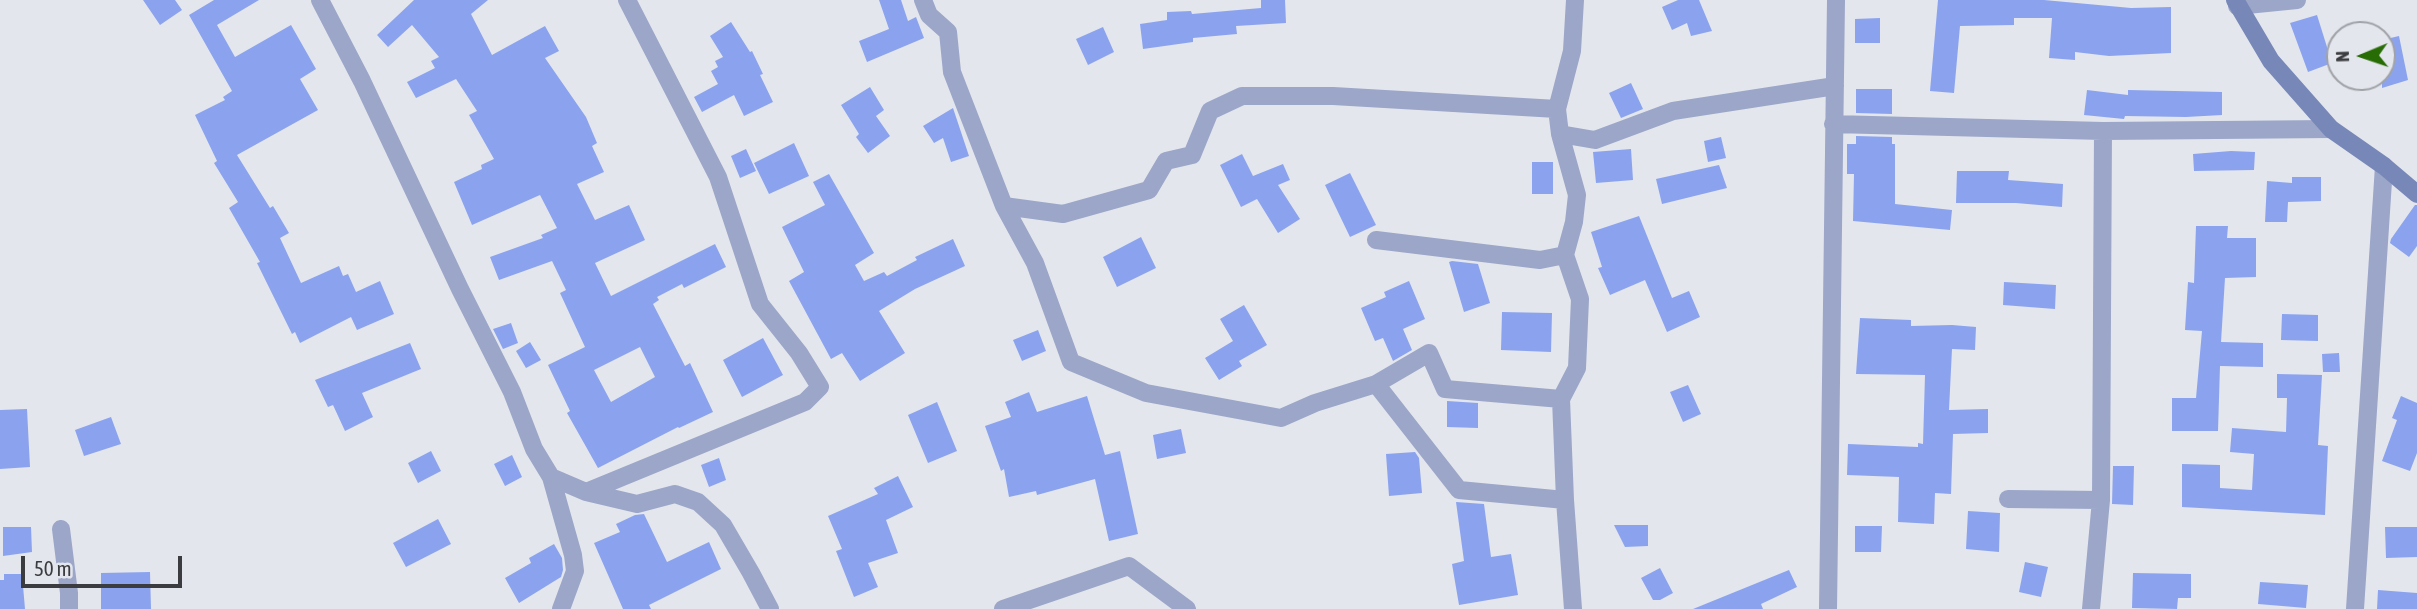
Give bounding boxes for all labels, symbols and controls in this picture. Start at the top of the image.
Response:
north arrow [2326,21,2396,91]
text: N [2331,51,2353,63]
scale bar [24,542,186,586]
text: 50 m [34,556,72,580]

